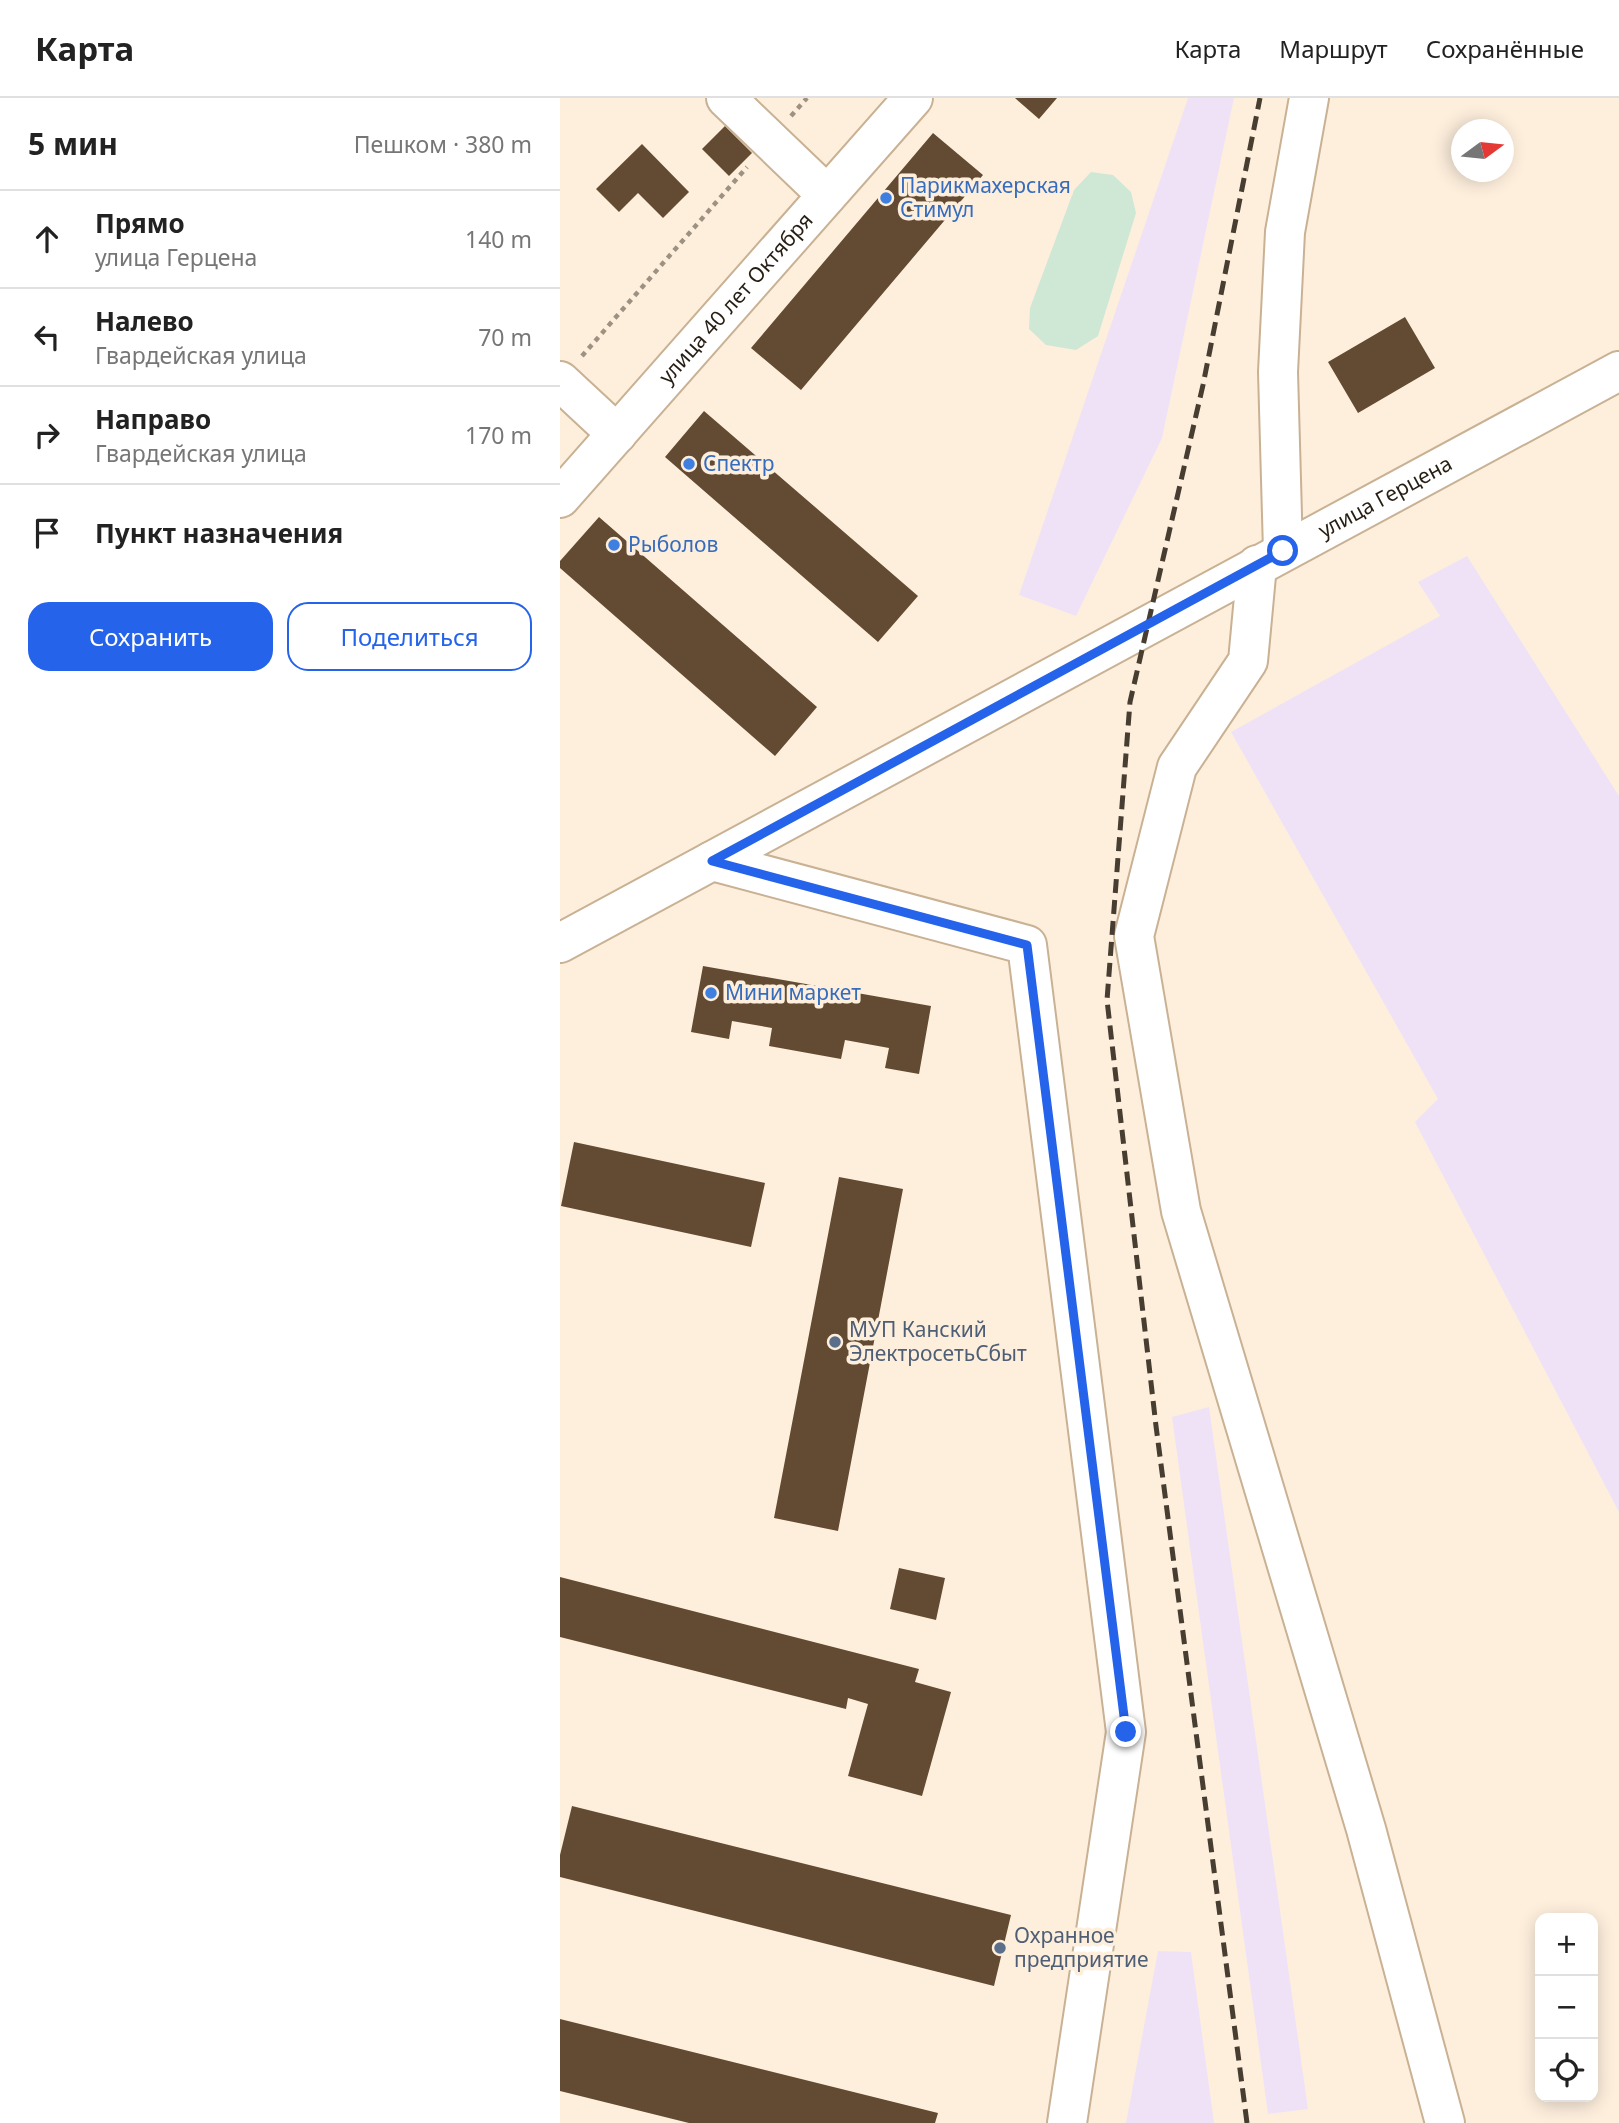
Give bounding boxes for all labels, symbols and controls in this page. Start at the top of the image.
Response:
text: Карта [35,26,134,71]
text: Карта [1174,32,1241,65]
text: Маршрут [1279,32,1388,65]
text: Сохранённые [1426,32,1584,65]
north arrow [1451,119,1514,182]
text: 5 мин [28,123,118,164]
text: Пешком · 380 m [354,128,532,160]
place label: Парикмахерская Стимул [900,171,1071,223]
marker: Парикмахерская Стимул [878,190,894,206]
text: Прямо [95,205,185,241]
street label: улица 40 лет Октября [652,206,818,390]
icon: ahead [28,220,66,258]
text: 140 m [465,223,532,255]
text: улица Герцена [95,241,257,273]
text: Налево [95,303,194,339]
icon: left [28,318,66,356]
text: 70 m [478,321,532,353]
text: Гвардейская улица [95,339,307,371]
text: Направо [95,401,211,437]
icon: right [28,416,66,454]
text: 170 m [465,419,532,451]
text: Гвардейская улица [95,437,307,469]
place label: Спектр [703,449,774,477]
street label: улица Герцена [1313,449,1457,544]
marker: Спектр [681,456,697,472]
icon: arrive [28,514,66,552]
text: Пункт назначения [95,515,343,551]
place label: Рыболов [628,530,718,558]
route start [1267,535,1298,566]
marker: Рыболов [606,537,622,553]
button: Сохранить [28,602,273,671]
button: Поделиться [287,602,532,671]
place label: Мини маркет [725,978,861,1006]
marker: Мини маркет [703,985,719,1001]
place label: МУП Канский ЭлектросетьСбыт [849,1315,1027,1367]
marker: МУП Канский ЭлектросетьСбыт [827,1334,843,1350]
route end [1110,1716,1141,1747]
map controls [1535,1913,1598,2102]
button: + [1535,1913,1598,1976]
place label: Охранное предприятие [1014,1921,1149,1973]
marker: Охранное предприятие [992,1940,1008,1956]
button: − [1535,1976,1598,2039]
button: locate [1535,2039,1598,2102]

